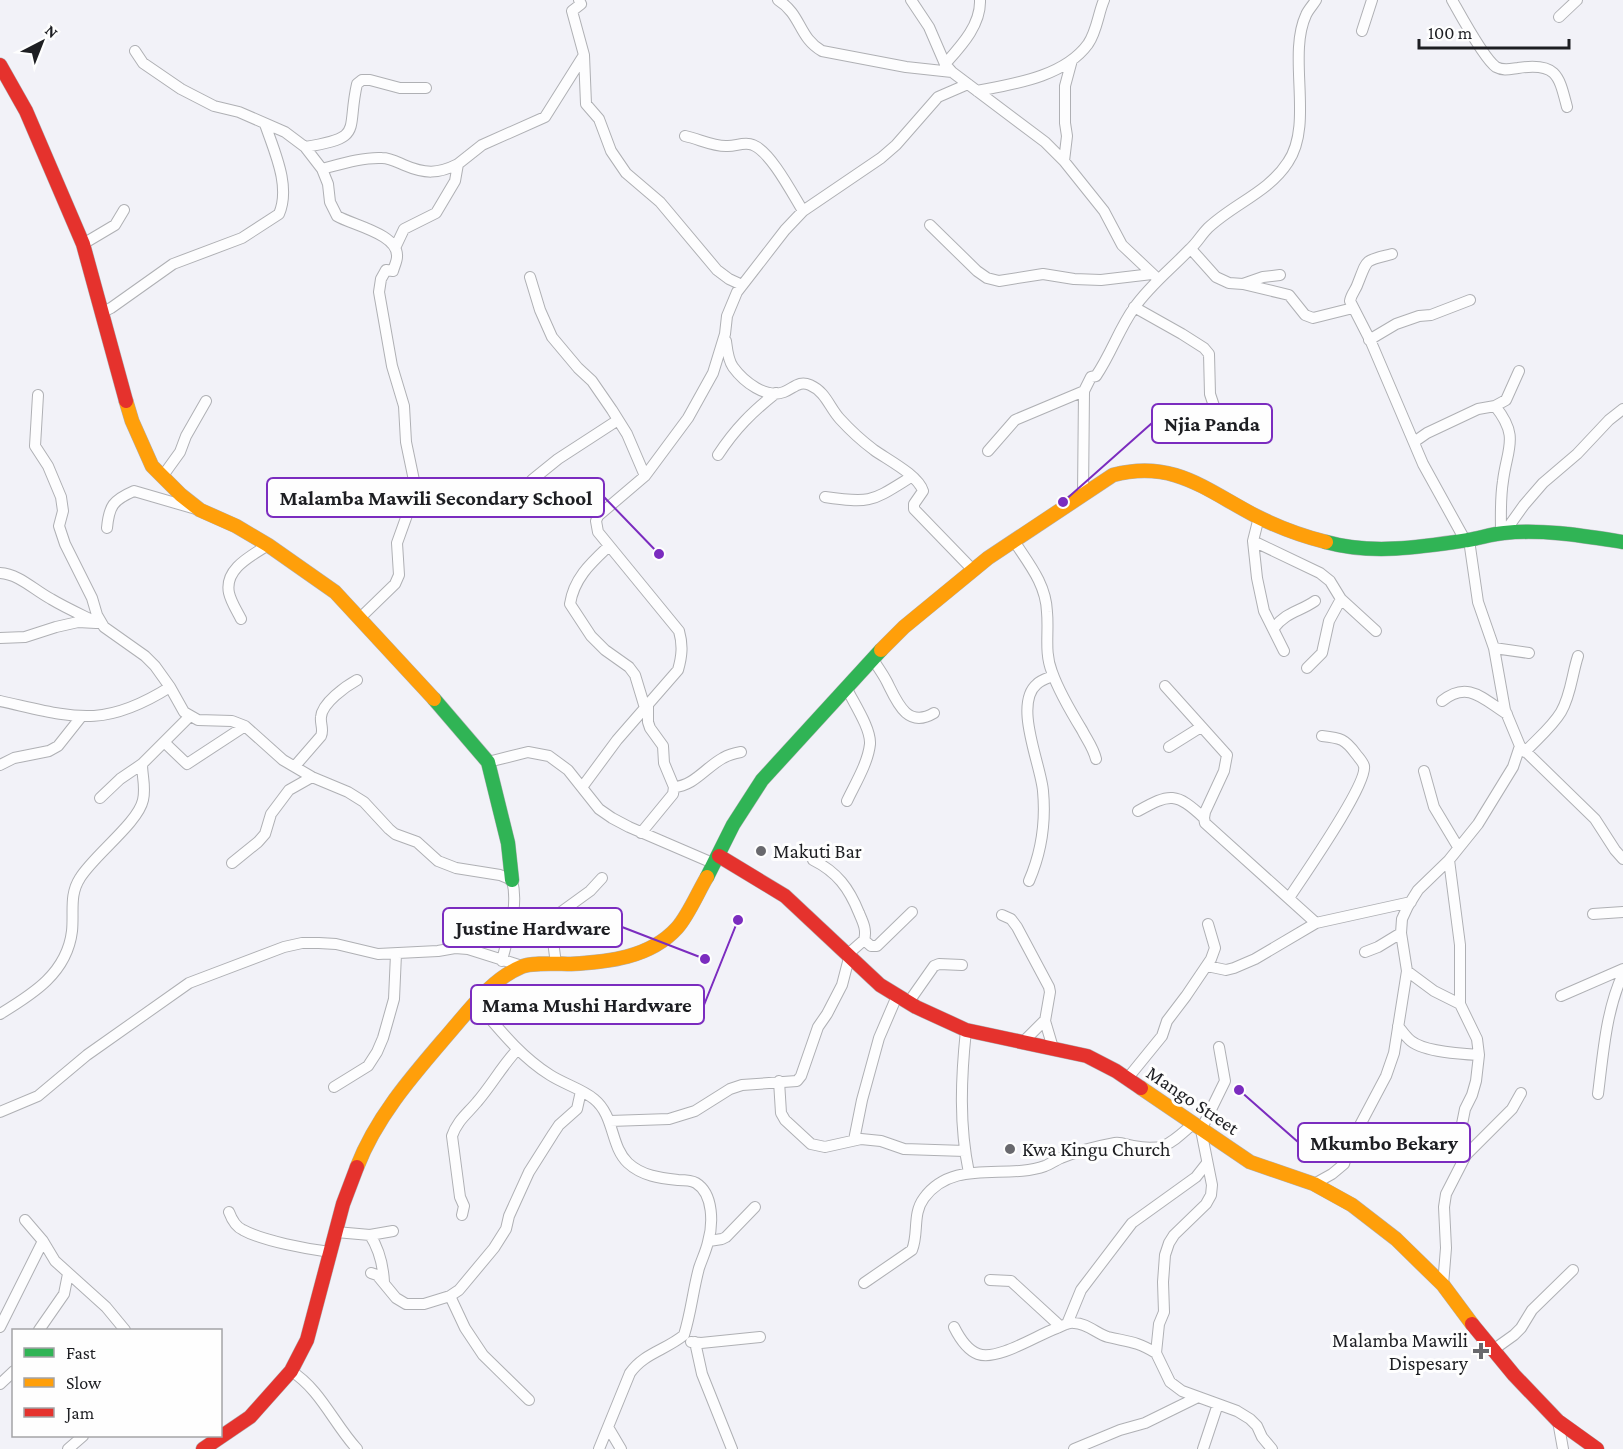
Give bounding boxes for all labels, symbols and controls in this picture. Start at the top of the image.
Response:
north arrow [12,12,72,72]
scale bar [1419,12,1569,50]
text: N [42,21,62,41]
text: 100 m [1428,23,1473,43]
callout: Njia Panda [1152,404,1272,443]
text: Njia Panda [1164,412,1261,436]
callout: Malamba Mawili Secondary School [267,478,604,517]
text: Malamba Mawili Secondary School [280,486,592,510]
place label: Makuti Bar [773,840,862,862]
marker: Makuti Bar [754,844,768,858]
callout: Justine Hardware [443,908,622,947]
text: Justine Hardware [453,916,611,940]
callout: Mama Mushi Hardware [471,985,704,1024]
text: Mama Mushi Hardware [482,993,692,1017]
street label: Mango Street [1142,1061,1244,1140]
callout: Mkumbo Bekary [1298,1123,1470,1162]
text: Mkumbo Bekary [1310,1131,1459,1155]
place label: Kwa Kingu Church [1022,1138,1171,1161]
marker: Kwa Kingu Church [1003,1142,1017,1156]
legend [12,1329,222,1437]
place label: Malamba Mawili Dispesary [1332,1329,1469,1375]
marker: Malamba Mawili Dispesary [1472,1342,1490,1360]
text: Fast [66,1343,97,1363]
text: Slow [66,1373,102,1393]
text: Jam [64,1403,95,1423]

